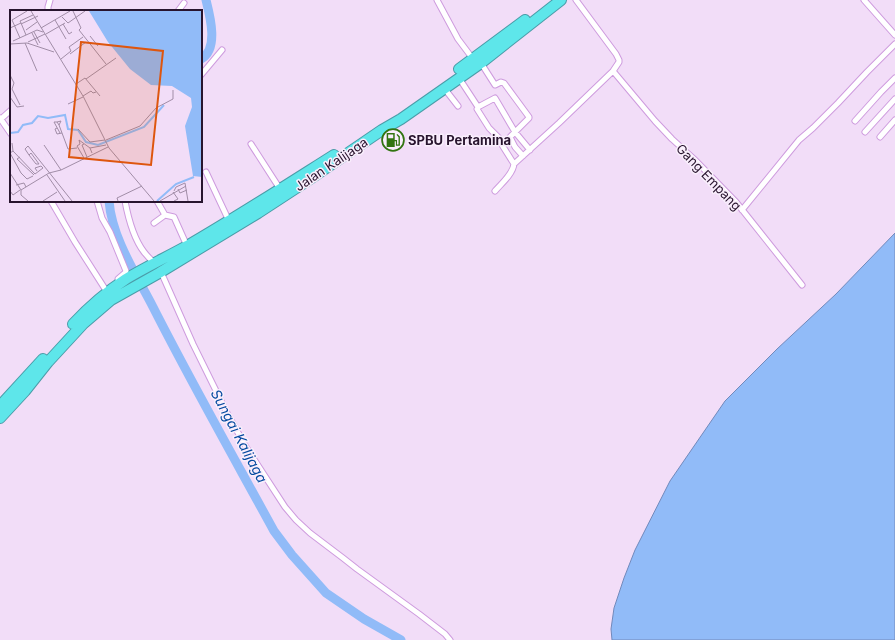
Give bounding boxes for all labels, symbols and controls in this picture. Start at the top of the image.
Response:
inset map [10,10,202,202]
fuel station icon: SPBU Pertamina [380,127,406,153]
place label: SPBU Pertamina [408,132,511,148]
street label: Jalan Kalijaga [291,134,371,194]
street label: Gang Empang [673,140,745,214]
water label: Sungai Kalijaga [208,386,271,486]

